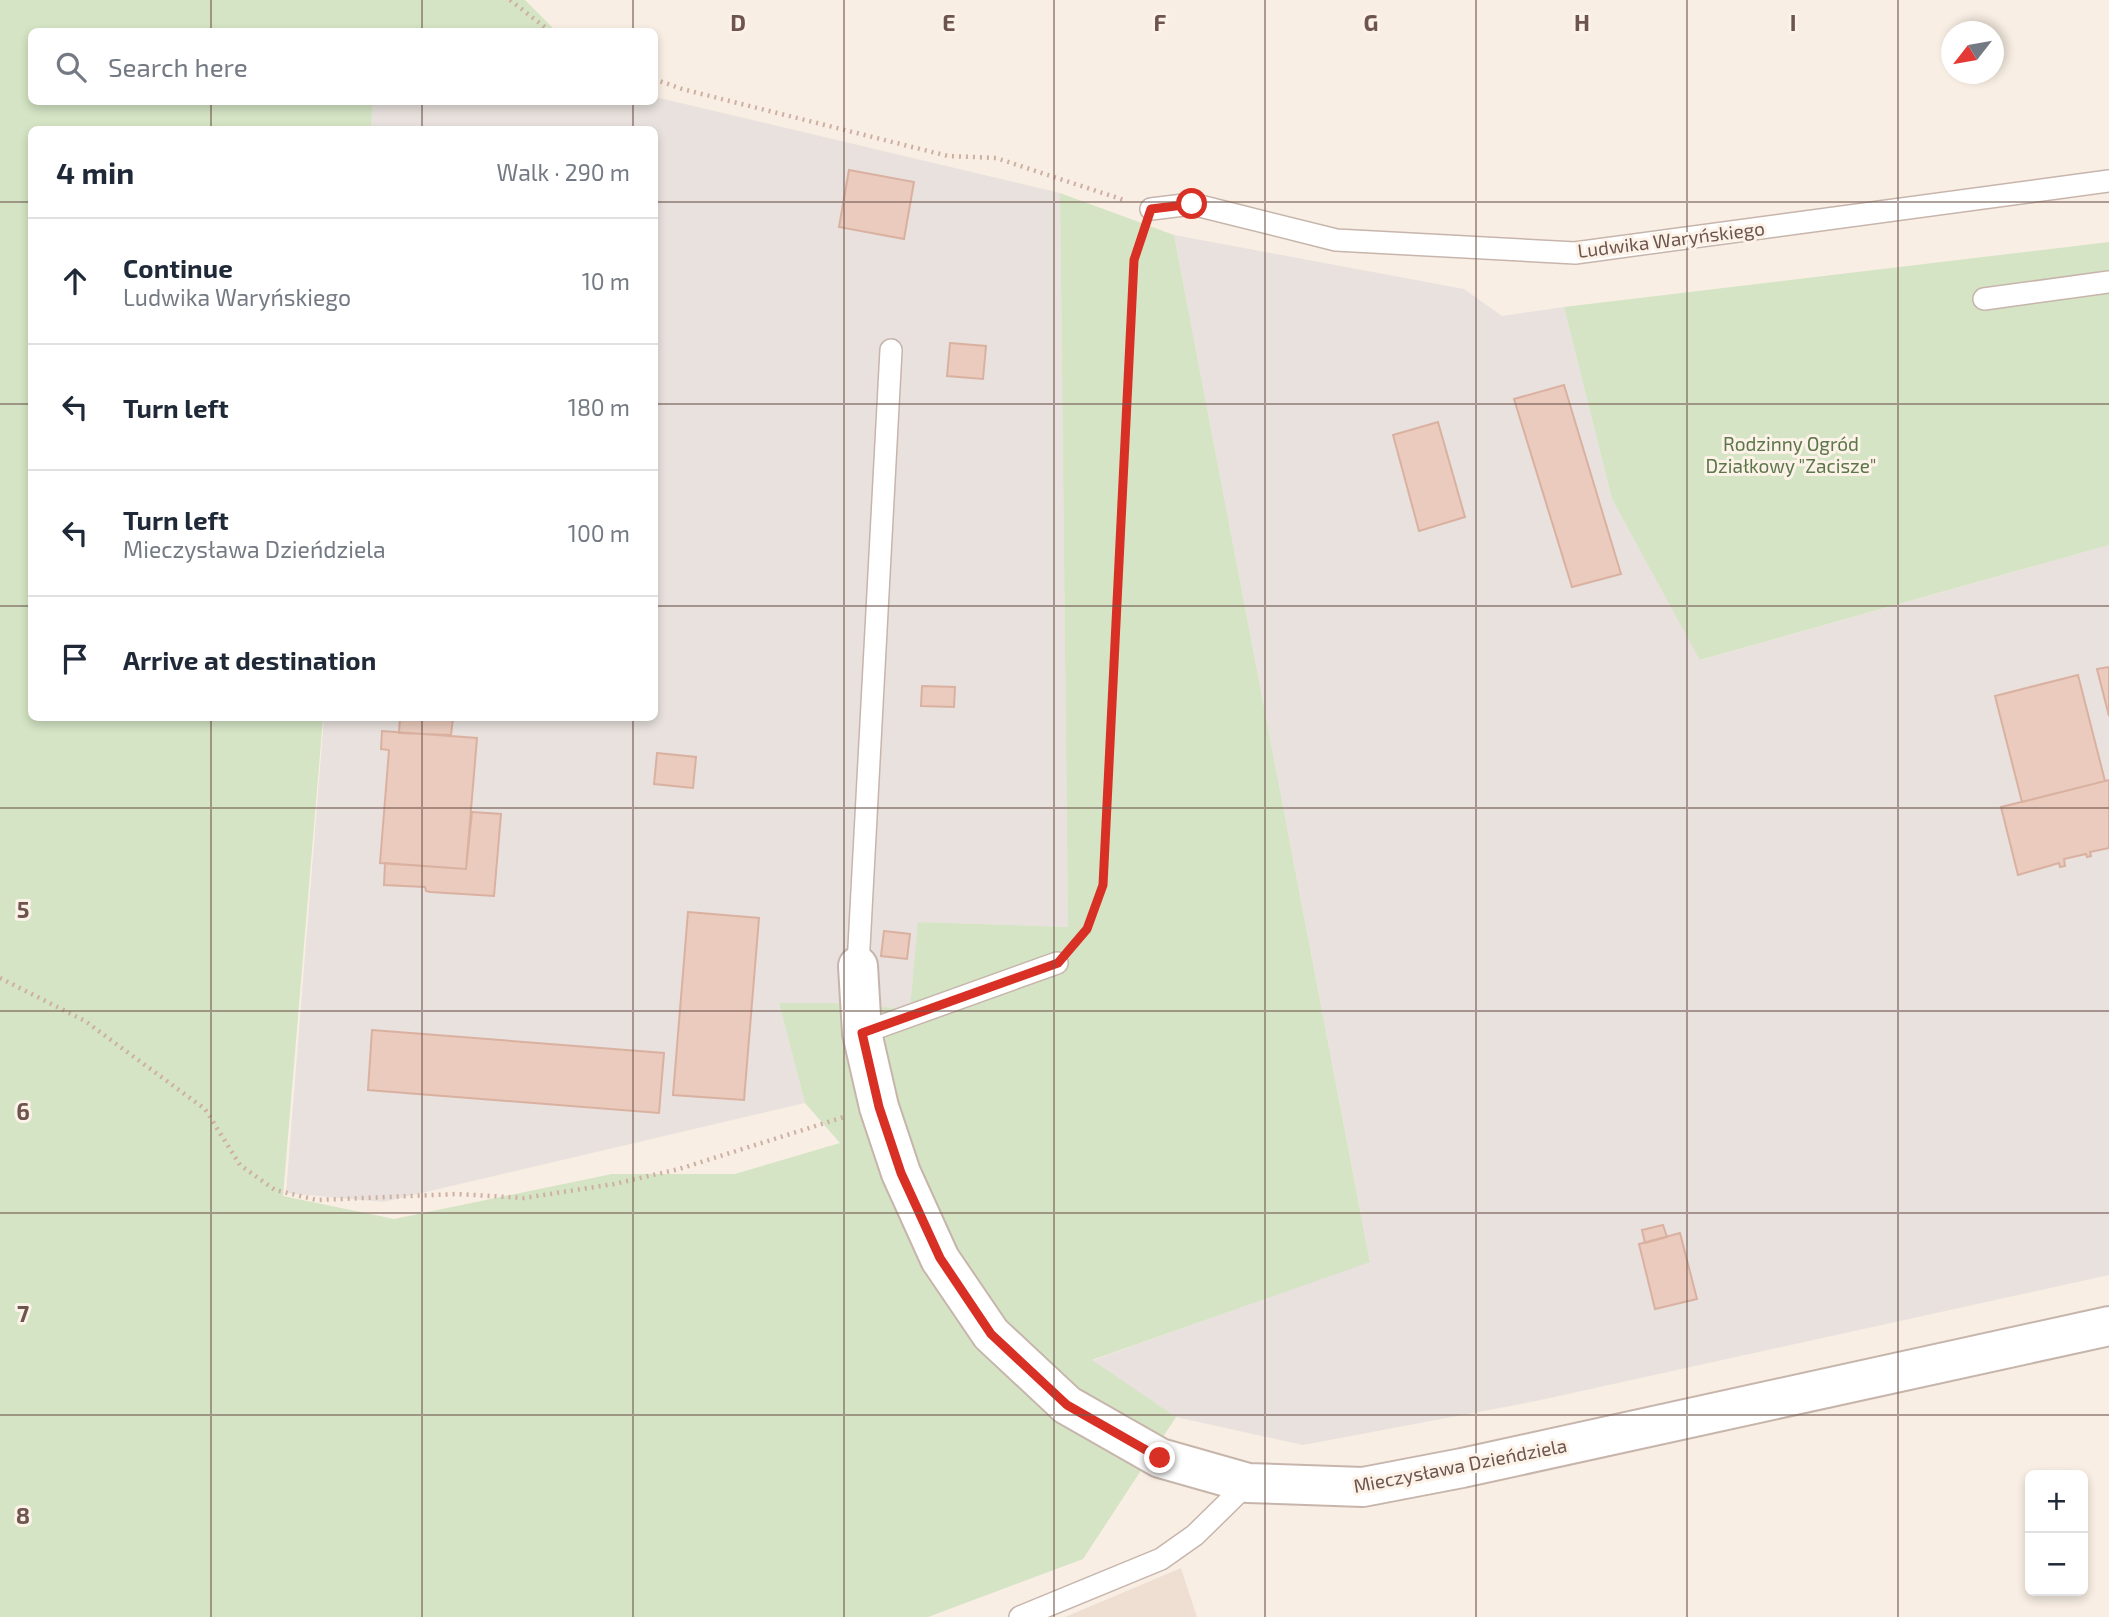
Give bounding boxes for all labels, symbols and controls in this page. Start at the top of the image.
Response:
text: D [730,8,746,36]
text: E [942,8,956,36]
text: F [1154,8,1167,36]
text: G [1364,8,1378,36]
text: H [1574,8,1590,36]
text: I [1790,8,1796,36]
north arrow [1941,21,2004,84]
search box [28,28,658,105]
icon: search [52,48,90,86]
text: Search here [108,51,248,82]
text: 4 min [56,154,134,190]
text: Walk · 290 m [497,158,630,186]
route start [1176,188,1207,219]
street label: Ludwika Waryńskiego [1576,216,1766,262]
text: Continue [123,252,233,283]
icon: ahead [56,262,94,300]
text: 10 m [582,267,630,295]
text: Ludwika Waryńskiego [123,283,351,311]
icon: left [56,388,94,426]
text: Turn left [123,392,229,423]
text: 180 m [568,393,630,421]
park label: Rodzinny Ogród Działkowy "Zacisze" [1705,432,1877,477]
text: Turn left [123,504,229,535]
icon: left [56,514,94,552]
text: 100 m [568,519,630,547]
text: Mieczysława Dzieńdziela [123,535,386,563]
icon: arrive [56,640,94,678]
text: Arrive at destination [123,644,376,675]
text: 5 [17,895,29,923]
text: 6 [16,1097,30,1125]
text: 7 [17,1299,29,1327]
street label: Mieczysława Dzieńdziela [1351,1433,1569,1497]
route end [1144,1442,1175,1473]
map controls [2025,1470,2088,1596]
button: + [2025,1470,2088,1533]
text: 8 [16,1501,30,1529]
button: − [2025,1533,2088,1596]

